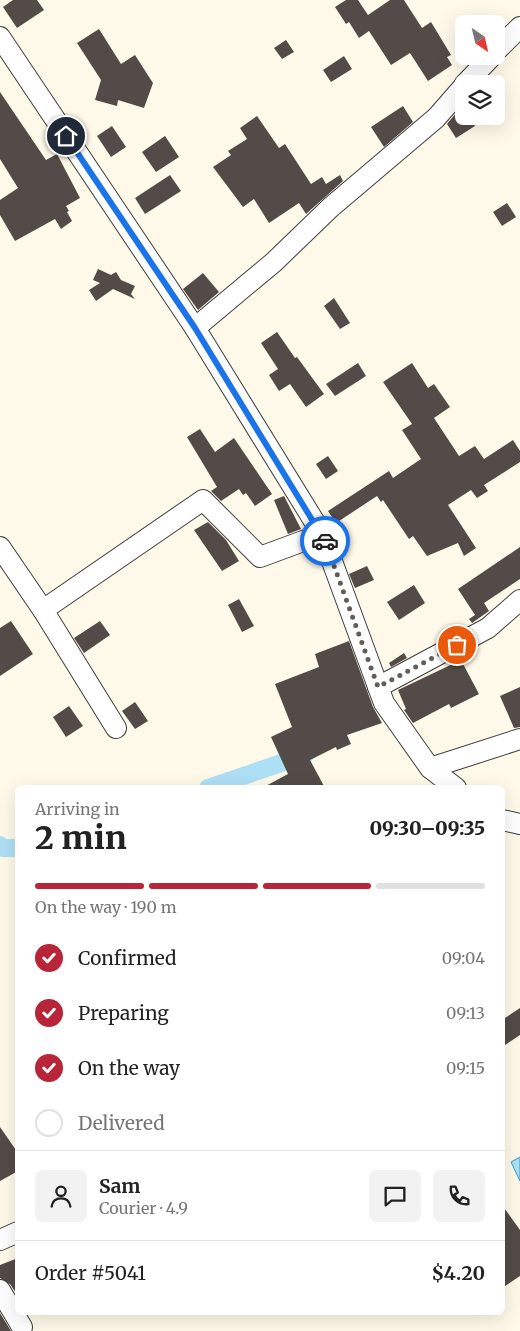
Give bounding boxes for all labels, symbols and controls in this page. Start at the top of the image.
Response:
north arrow [455,15,505,65]
map controls [455,15,505,125]
button: layers [455,75,505,125]
pin [45,115,87,157]
icon: home [52,122,80,150]
courier [300,516,350,566]
icon: car [311,527,339,555]
pin [436,624,478,666]
icon: bag [443,631,471,659]
text: Arriving in [35,799,120,819]
text: 09:30–09:35 [369,816,485,840]
text: 2 min [35,818,127,858]
text: On the way · 190 m [35,897,177,917]
icon: check [35,944,63,972]
text: Confirmed [78,946,176,970]
text: 09:04 [442,948,485,968]
icon: check [35,999,63,1027]
text: Preparing [78,1001,169,1025]
text: 09:13 [446,1003,485,1023]
icon: check [35,1054,63,1082]
text: On the way [78,1056,180,1080]
text: 09:15 [446,1058,485,1078]
text: Delivered [78,1111,165,1135]
button: person [35,1170,87,1222]
button: chat [369,1170,421,1222]
button: phone [433,1170,485,1222]
text: Sam [99,1174,140,1198]
text: Courier · 4.9 [99,1198,188,1218]
text: Order #5041 [35,1261,146,1285]
text: $4.20 [431,1261,485,1285]

